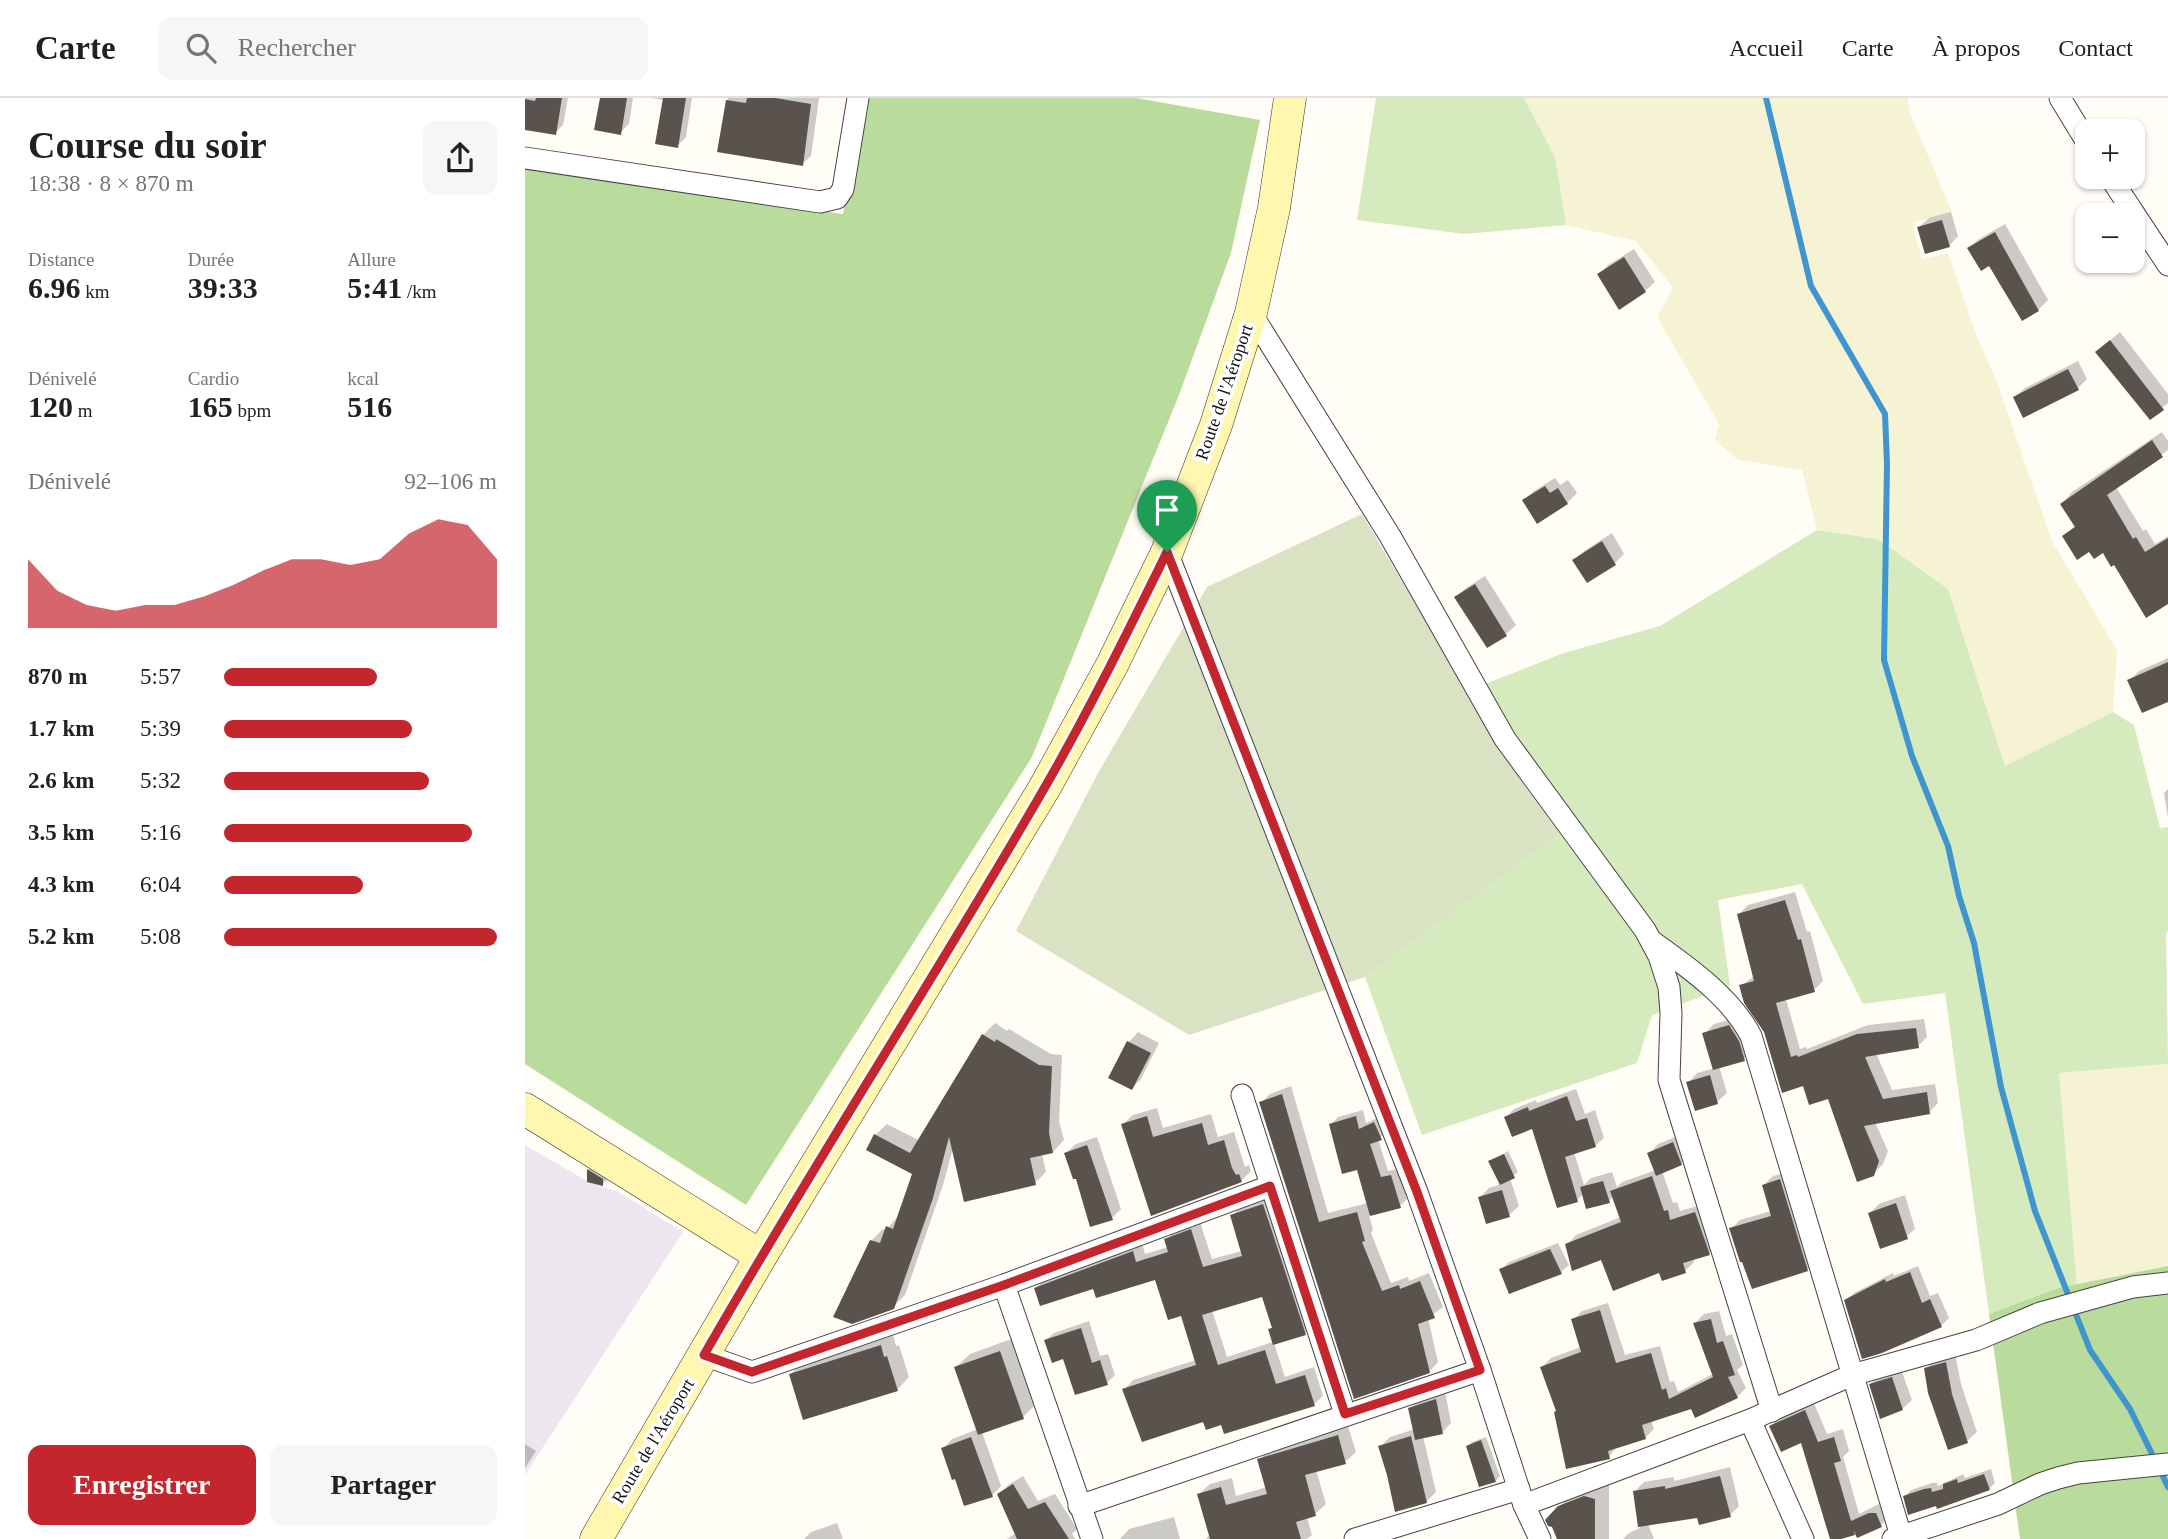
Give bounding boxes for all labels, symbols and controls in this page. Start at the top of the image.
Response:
search box [158,17,648,80]
icon: search [182,29,220,67]
text: Carte [35,30,116,66]
text: Rechercher [238,33,356,62]
text: Accueil [1729,35,1804,61]
text: Carte [1842,35,1894,61]
text: À propos [1932,35,2020,61]
text: Contact [2058,35,2133,61]
map controls [2075,119,2145,273]
button: + [2075,119,2145,189]
button: share [423,121,497,195]
text: Course du soir [28,124,267,166]
text: 18:38 · 8 × 870 m [28,171,194,196]
button: − [2075,203,2145,273]
text: Distance [28,249,94,270]
text: Durée [188,249,234,270]
text: Allure [347,249,396,270]
text: 6.96 [28,271,81,304]
text: 39:33 [188,271,258,304]
text: 5:41 [347,271,402,304]
text: km [81,281,110,302]
text: /km [402,281,437,302]
street label: Route de l'Aéroport [1191,322,1257,462]
text: Dénivelé [28,368,97,389]
text: Cardio [188,368,239,389]
text: kcal [347,368,379,389]
text: 120 [28,390,73,423]
text: 165 [188,390,233,423]
text: 516 [347,390,392,423]
text: m [73,400,93,421]
text: bpm [233,400,271,421]
text: Dénivelé [28,469,111,494]
text: 92–106 m [404,469,497,494]
pin [1137,480,1197,552]
icon: arrive [1148,491,1186,529]
text: 870 m [28,664,87,689]
text: 5:57 [140,664,181,689]
text: 1.7 km [28,716,94,741]
text: 5:39 [140,716,181,741]
text: 2.6 km [28,768,94,793]
text: 5:32 [140,768,181,793]
text: 3.5 km [28,820,94,845]
text: 5:16 [140,820,181,845]
text: 4.3 km [28,872,94,897]
text: 6:04 [140,872,181,897]
text: 5.2 km [28,924,94,949]
text: 5:08 [140,924,181,949]
street label: Route de l'Aéroport [608,1375,698,1507]
button: Enregistrer [28,1445,256,1525]
button: Partager [270,1445,497,1525]

